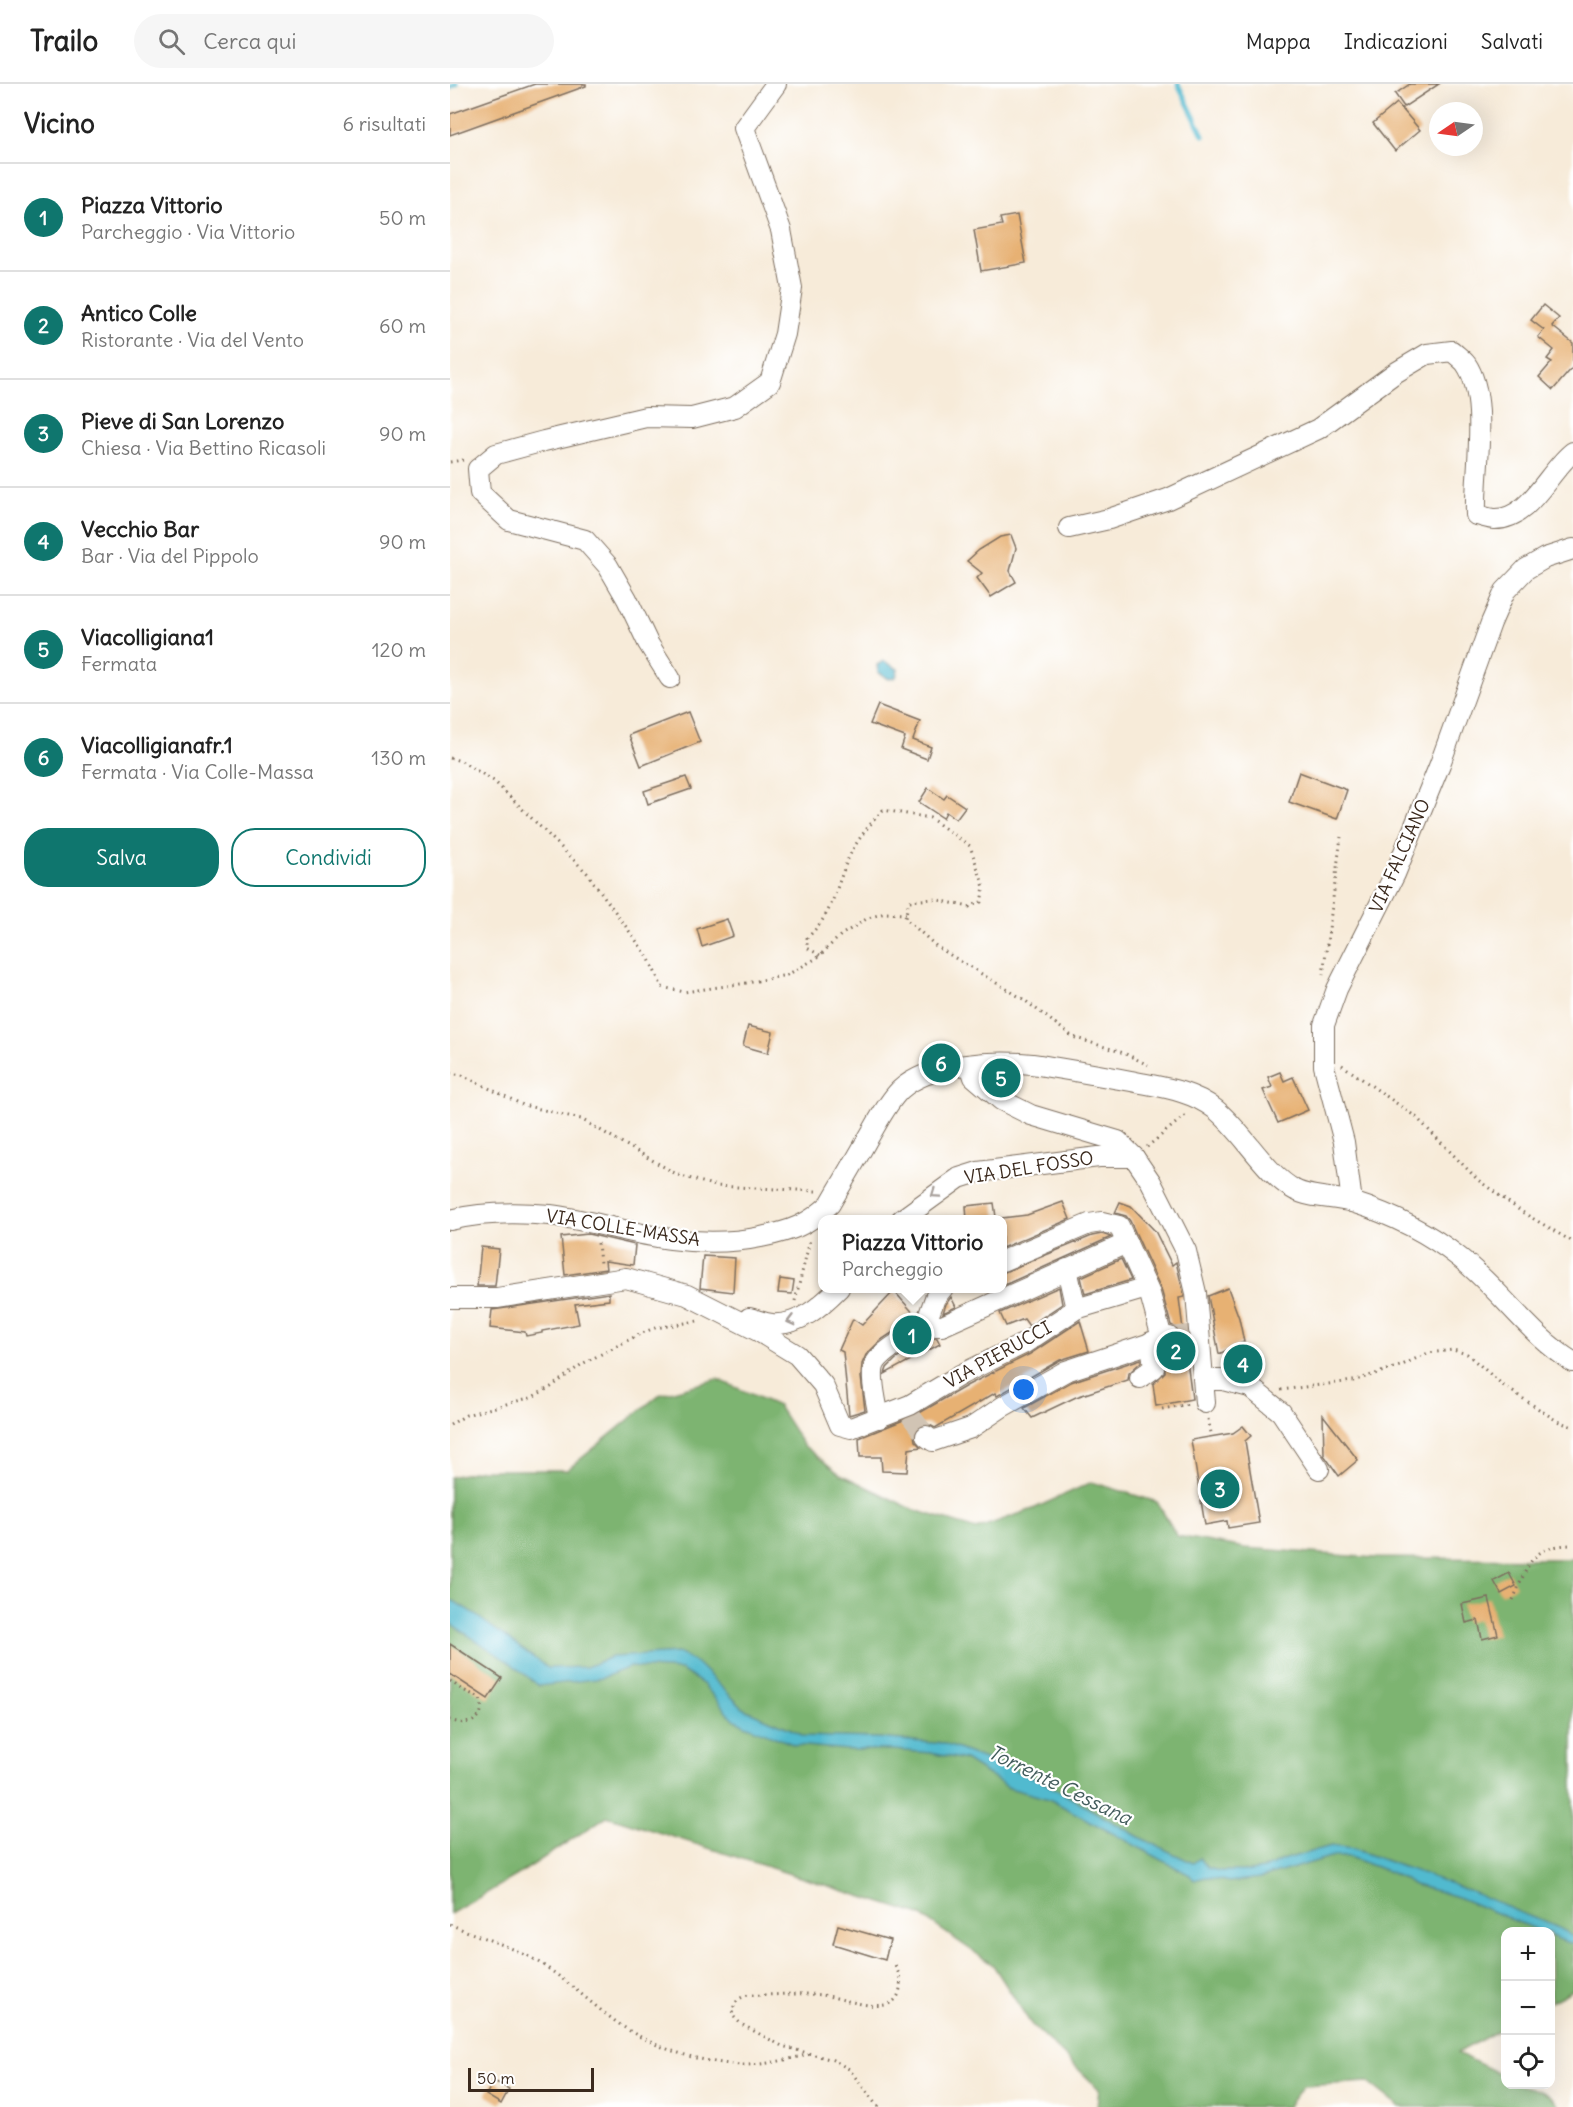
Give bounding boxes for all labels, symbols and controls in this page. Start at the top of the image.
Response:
search box [134,14,554,68]
text: Trailo [30,23,98,59]
icon: search [155,25,188,58]
text: Cerca qui [203,27,296,55]
text: Mappa [1246,28,1311,55]
text: Indicazioni [1344,28,1448,55]
text: Salvati [1481,28,1543,55]
north arrow [1429,102,1483,156]
text: Vicino [24,107,95,140]
text: 6 risultati [342,111,426,136]
text: Piazza Vittorio [81,191,223,219]
text: 1 [40,205,47,230]
text: 50 m [379,205,426,230]
text: Parcheggio · Via Vittorio [81,219,295,244]
text: Antico Colle [81,299,197,327]
text: 2 [38,313,49,338]
text: 60 m [379,313,426,338]
text: Ristorante · Via del Vento [81,327,304,352]
text: Pieve di San Lorenzo [81,407,284,435]
text: 3 [38,421,49,446]
text: 90 m [379,421,426,446]
text: Chiesa · Via Bettino Ricasoli [81,435,326,460]
text: Vecchio Bar [81,515,199,543]
text: 4 [38,529,49,554]
text: 90 m [379,529,426,554]
text: Bar · Via del Pippolo [81,543,259,568]
text: Viacolligiana1 [81,623,214,651]
text: 5 [38,637,49,662]
text: 120 m [372,637,426,662]
text: Fermata [81,651,157,676]
text: Viacolligianafr.1 [81,731,233,759]
text: 6 [38,745,49,770]
text: 130 m [371,745,426,770]
text: Fermata · Via Colle-Massa [81,759,314,784]
street label: VIA FALCIANO [1364,795,1435,916]
button: Salva [24,828,219,887]
button: Condividi [231,828,426,887]
pin: 6 [922,1040,960,1086]
pin: 5 [982,1056,1020,1100]
street label: VIA DEL FOSSO [963,1146,1095,1189]
one-way arrow [931,1187,942,1198]
street label: VIA COLLE-MASSA [545,1204,702,1251]
popup [818,1215,1007,1293]
text: Piazza Vittorio [842,1228,983,1256]
text: Parcheggio [842,1256,943,1281]
pin: 1 [892,1312,932,1358]
one-way arrow [786,1313,796,1326]
street label: VIA PIERUCCI [940,1316,1056,1393]
pin: 2 [1156,1328,1196,1374]
pin: 4 [1224,1342,1262,1386]
your location [1009,1375,1038,1404]
pin: 3 [1200,1466,1240,1512]
water label: Torrente Cessana [984,1739,1137,1831]
map controls [1501,1927,1555,2089]
button: + [1501,1927,1555,1981]
button: − [1501,1981,1555,2035]
button: locate [1501,2035,1555,2089]
scale bar [468,2065,594,2092]
text: 50 m [477,2068,515,2088]

